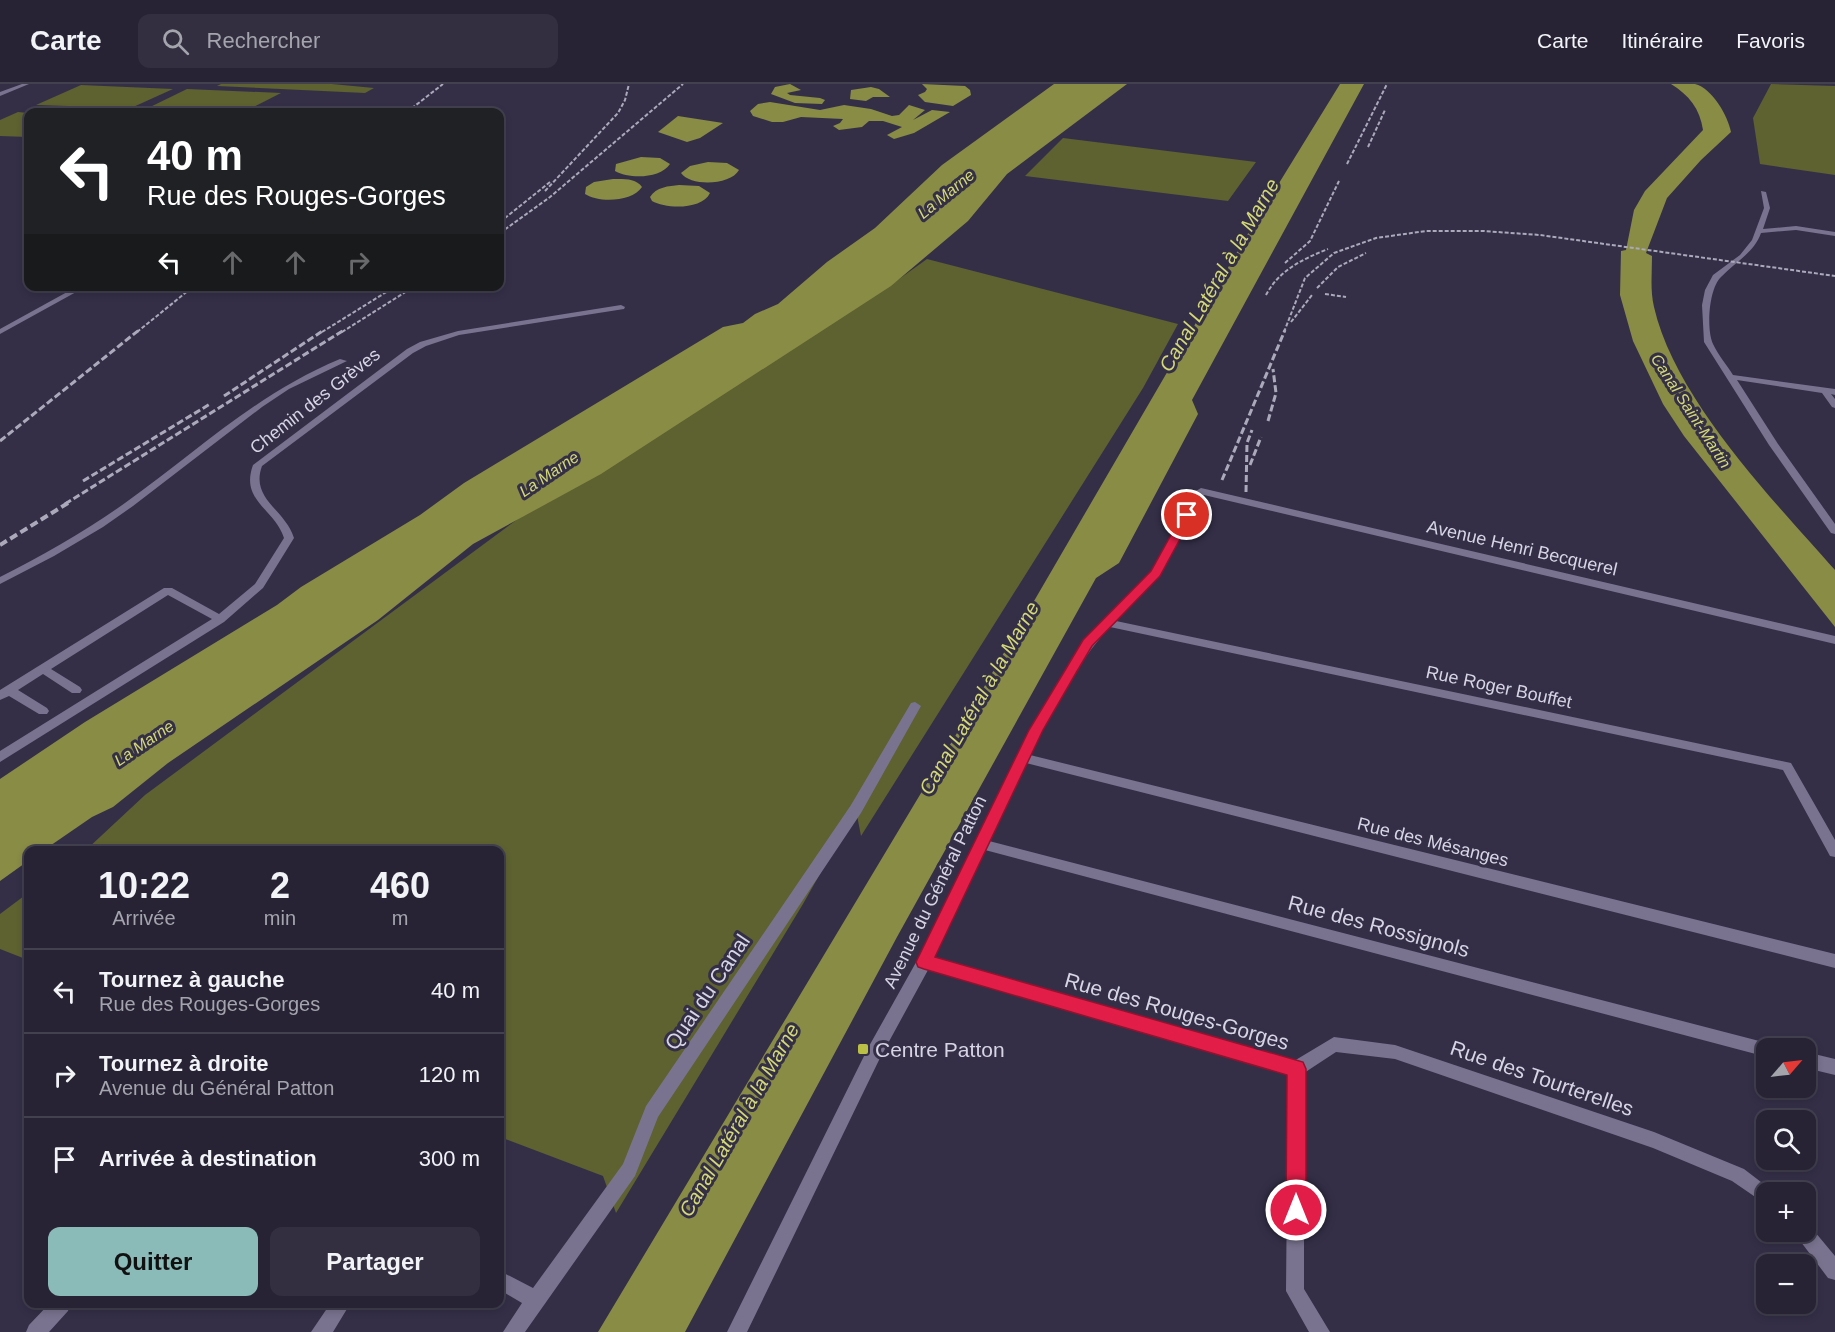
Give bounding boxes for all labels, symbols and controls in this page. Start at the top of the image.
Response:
search box [138,14,558,68]
text: Carte [30,25,102,56]
icon: search [159,25,192,58]
text: Rechercher [207,28,320,53]
text: Carte [1537,29,1588,52]
text: Itinéraire [1621,29,1703,52]
text: Favoris [1736,29,1805,52]
icon: left [48,132,126,210]
text: 40 m [147,132,243,179]
water label: La Marne [914,166,978,222]
water label: Canal Latéral à la Marne [1155,175,1283,375]
text: Rue des Rouges-Gorges [147,181,446,211]
icon: left [153,246,186,279]
icon: ahead [216,246,249,279]
icon: ahead [279,246,312,279]
icon: right [342,246,375,279]
street label: Chemin des Grèves [246,344,384,458]
water label: Canal Saint-Martin [1648,351,1734,471]
water label: La Marne [516,448,582,500]
pin [1161,489,1212,540]
icon: arrive [1170,498,1203,531]
street label: Avenue Henri Becquerel [1425,516,1619,580]
water label: Canal Latéral à la Marne [915,598,1043,798]
street label: Rue Roger Bouffet [1424,662,1574,712]
water label: La Marne [111,717,177,769]
street label: Avenue du Général Patton [880,792,990,992]
street label: Rue des Mésanges [1355,814,1511,870]
text: 10:22 [98,865,190,906]
text: 2 [270,865,290,906]
text: 460 [370,865,430,906]
street label: Rue des Rossignols [1286,891,1472,961]
text: Arrivée [112,907,176,929]
text: min [264,907,296,929]
text: m [392,907,408,929]
street label: Quai du Canal [660,930,754,1054]
text: Tournez à gauche [99,967,284,992]
street label: Rue des Rouges-Gorges [1062,968,1292,1054]
icon: left [48,975,81,1008]
text: 40 m [431,978,480,1003]
text: Rue des Rouges-Gorges [99,993,320,1015]
water label: Canal Latéral à la Marne [675,1020,803,1220]
street label: Rue des Tourterelles [1447,1036,1637,1120]
place label: Centre Patton [875,1038,1005,1061]
north arrow [1756,1038,1816,1098]
map controls [1756,1038,1816,1314]
marker: Centre Patton [856,1042,870,1056]
text: Tournez à droite [99,1051,269,1076]
icon: right [48,1059,81,1092]
text: 120 m [419,1062,480,1087]
text: Avenue du Général Patton [99,1077,334,1099]
button: search [1756,1110,1816,1170]
icon: arrive [48,1143,81,1176]
text: Arrivée à destination [99,1146,317,1171]
text: 300 m [419,1146,480,1171]
position arrow [1264,1178,1328,1242]
button: + [1756,1182,1816,1242]
button: Quitter [48,1227,258,1296]
button: Partager [270,1227,480,1296]
button: − [1756,1254,1816,1314]

